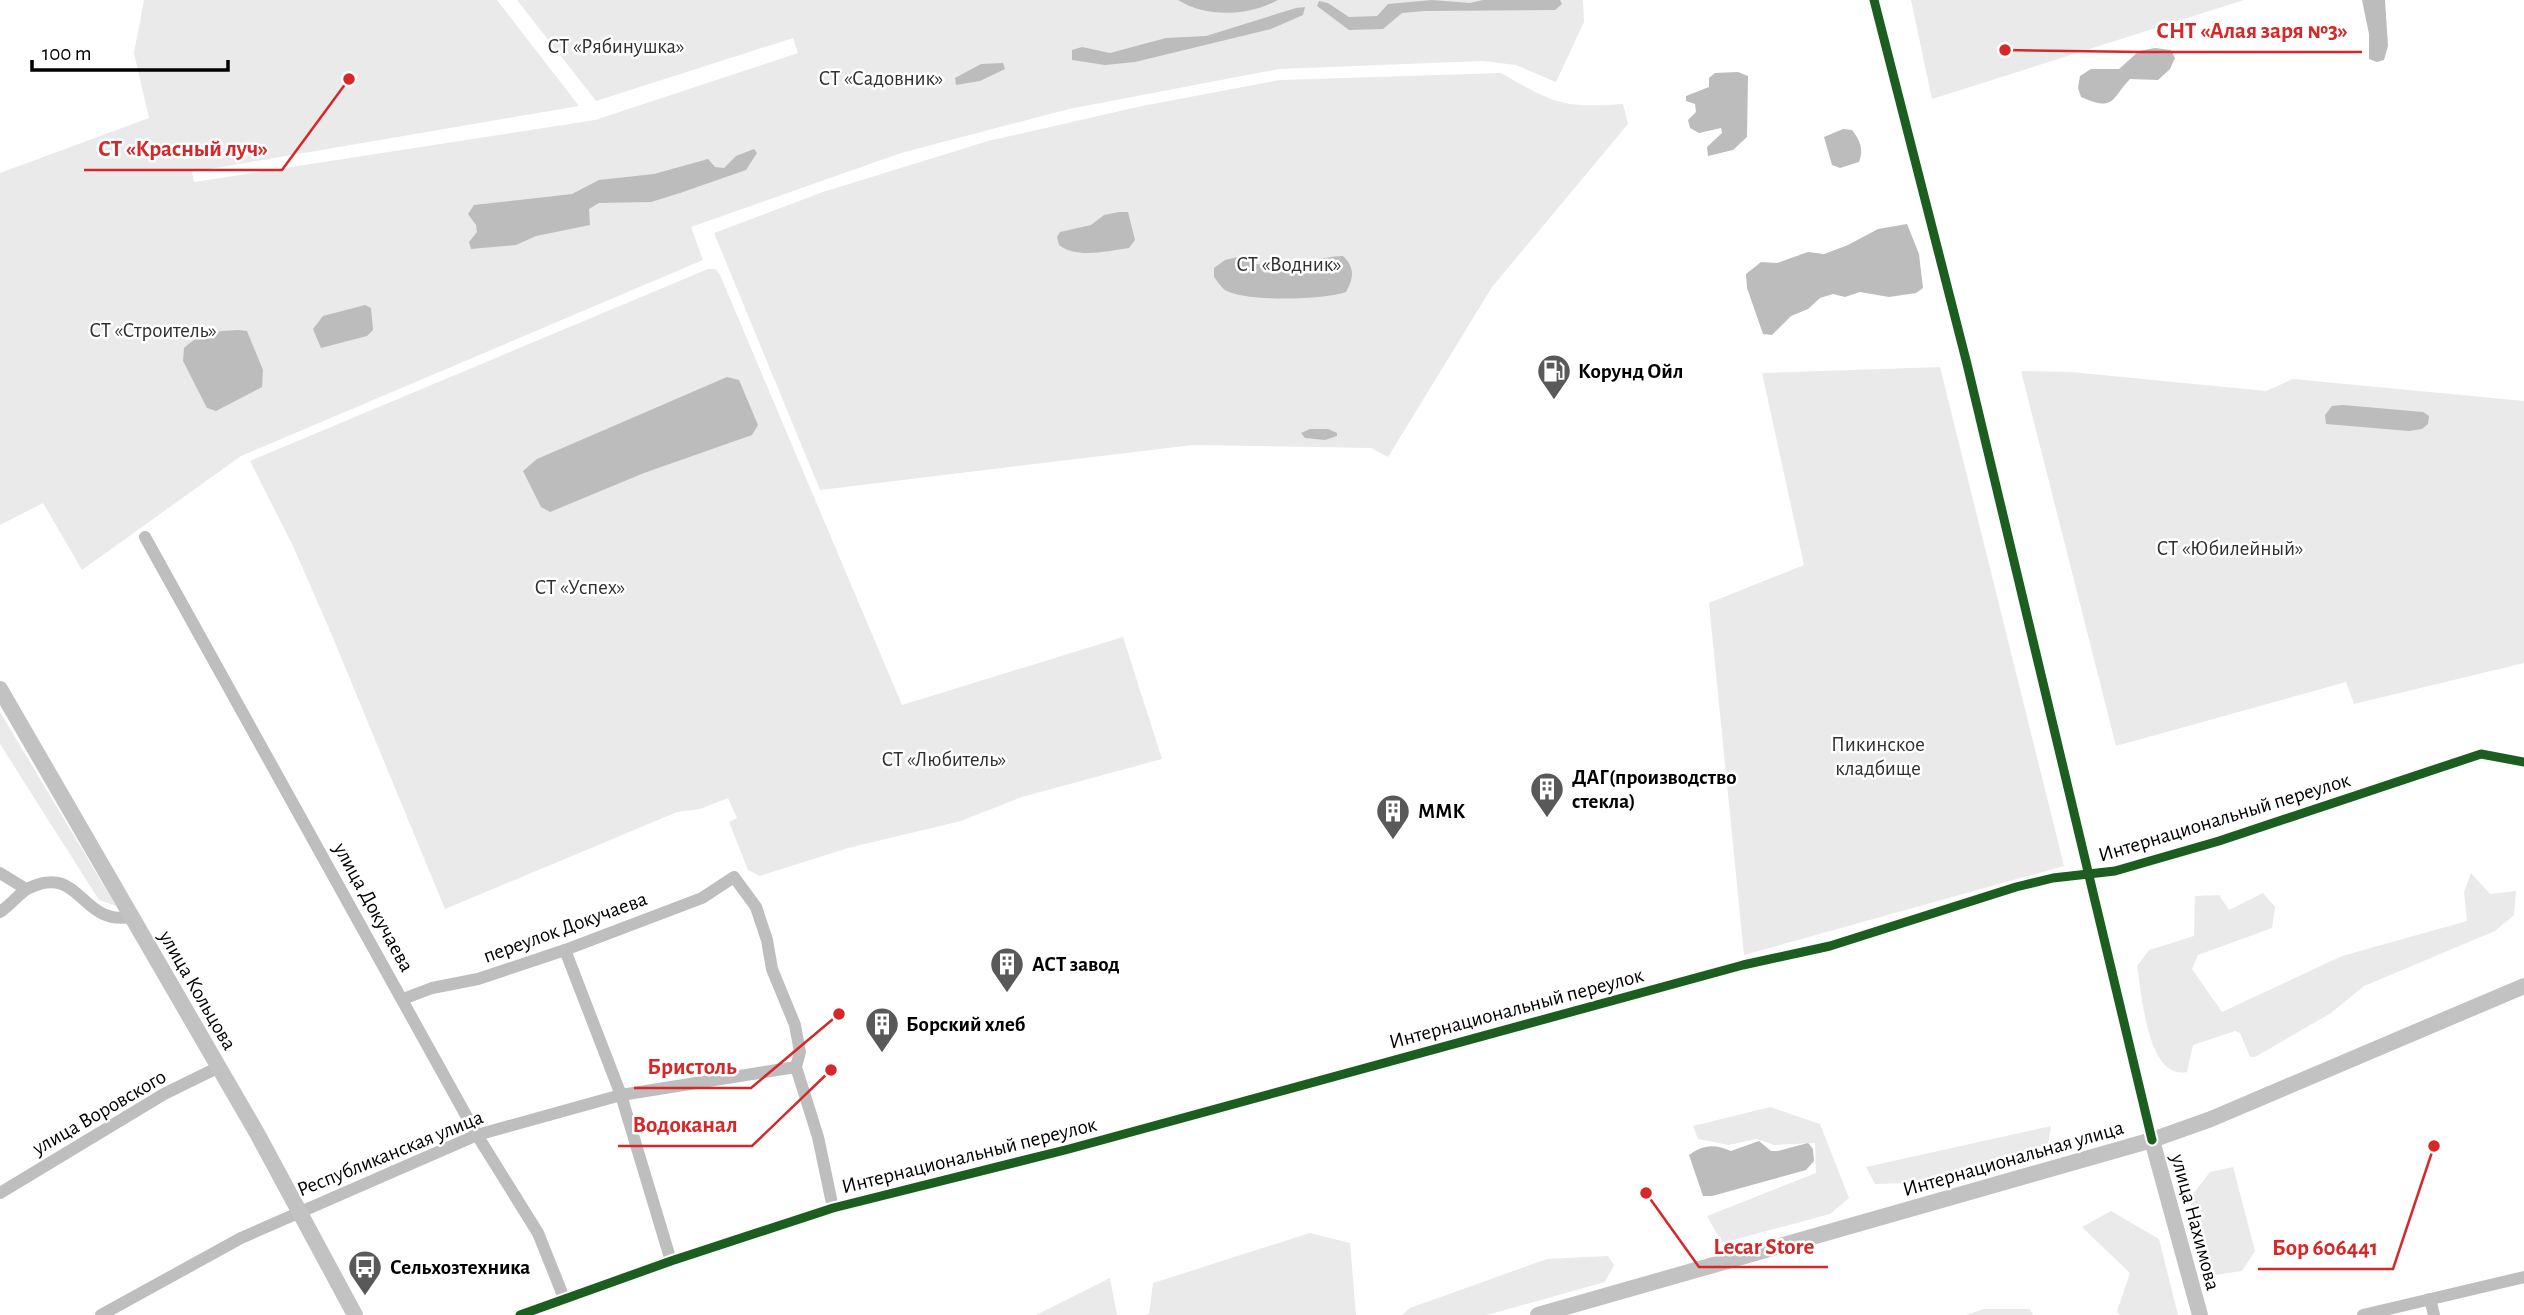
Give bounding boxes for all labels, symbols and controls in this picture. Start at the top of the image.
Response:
callout: СНТ «Алая заря №3» [2142,8,2362,52]
text: СНТ «Алая заря №3» [2156,20,2348,43]
scale bar [32,28,228,72]
park label: СТ «Рябинушка» [548,36,684,57]
text: 100 m [42,43,92,64]
park label: СТ «Садовник» [819,68,943,89]
callout: СТ «Красный луч» [84,126,282,170]
text: СТ «Красный луч» [98,138,268,161]
park label: СТ «Водник» [1236,254,1342,275]
park label: СТ «Строитель» [89,320,217,341]
fuel station icon: Корунд Ойл [1535,352,1573,401]
place label: Корунд Ойл [1578,361,1683,382]
park label: СТ «Юбилейный» [2157,538,2303,559]
park label: СТ «Успех» [535,577,625,598]
park label: Пикинское кладбище [1831,734,1925,779]
park label: СТ «Любитель» [882,749,1006,770]
place label: ДАГ(производство стекла) [1572,767,1737,812]
street label: Интернациональный переулок [2096,769,2353,866]
building icon: ДАГ(производство стекла) [1528,770,1566,819]
building icon: ММК [1374,792,1412,841]
place label: ММК [1418,801,1465,822]
street label: улица Докучаева [329,838,418,976]
street label: переулок Докучаева [480,888,650,967]
street label: улица Кольцова [154,926,240,1054]
building icon: АСТ завод [988,945,1026,994]
place label: АСТ завод [1032,954,1120,975]
street label: Интернациональный переулок [1387,964,1646,1053]
building icon: Борский хлеб [863,1005,901,1054]
place label: Борский хлеб [906,1014,1026,1035]
callout: Бристоль [634,1044,751,1088]
text: Бристоль [647,1056,737,1079]
street label: улица Воровского [28,1066,170,1160]
callout: Водоканал [618,1102,752,1146]
street label: Республиканская улица [294,1106,487,1200]
street label: Интернациональный переулок [839,1113,1099,1197]
text: Водоканал [632,1114,738,1137]
street label: Интернациональная улица [1900,1117,2126,1200]
street label: улица Нахимова [2167,1151,2224,1293]
callout: Lecar Store [1699,1223,1828,1267]
callout: Бор 606441 [2258,1225,2393,1269]
text: Lecar Store [1714,1236,1815,1259]
text: Бор 606441 [2272,1237,2378,1260]
bus stop icon: Сельхозтехника [346,1248,384,1297]
place label: Сельхозтехника [390,1257,530,1278]

